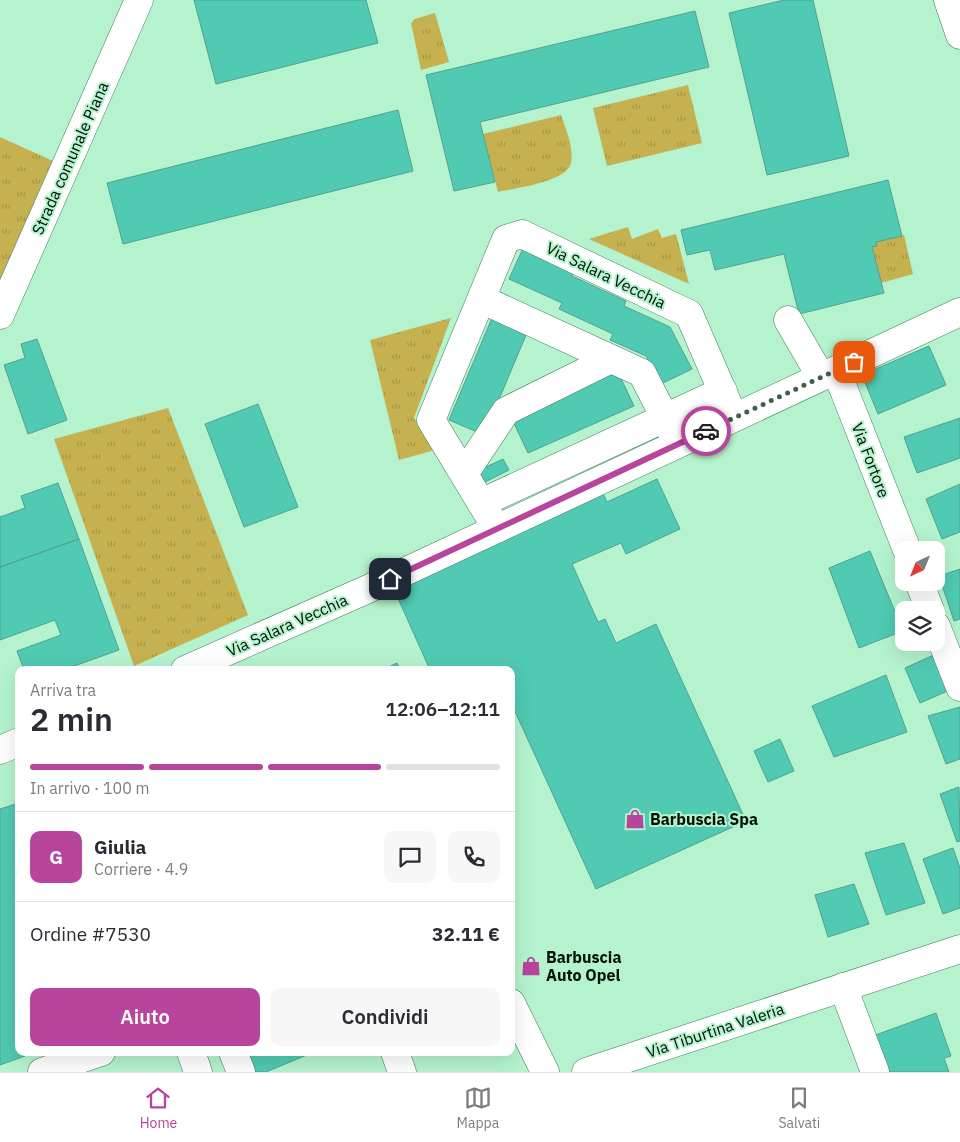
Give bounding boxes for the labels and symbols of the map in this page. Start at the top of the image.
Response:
street label: Strada comunale Piana [27,78,113,238]
street label: Via Salara Vecchia [543,237,669,313]
pin [833,341,875,383]
courier [681,406,731,456]
street label: Via Fortore [848,420,894,500]
north arrow [895,541,945,591]
pin [369,558,411,600]
street label: Via Salara Vecchia [223,589,351,661]
shop icon: Barbuscia Spa [624,808,646,830]
place label: Barbuscia Spa [650,809,758,829]
place label: Barbuscia Auto Opel [546,947,622,985]
shop icon: Barbuscia Auto Opel [520,955,542,977]
street label: Via Tiburtina Valeria [643,998,787,1062]

